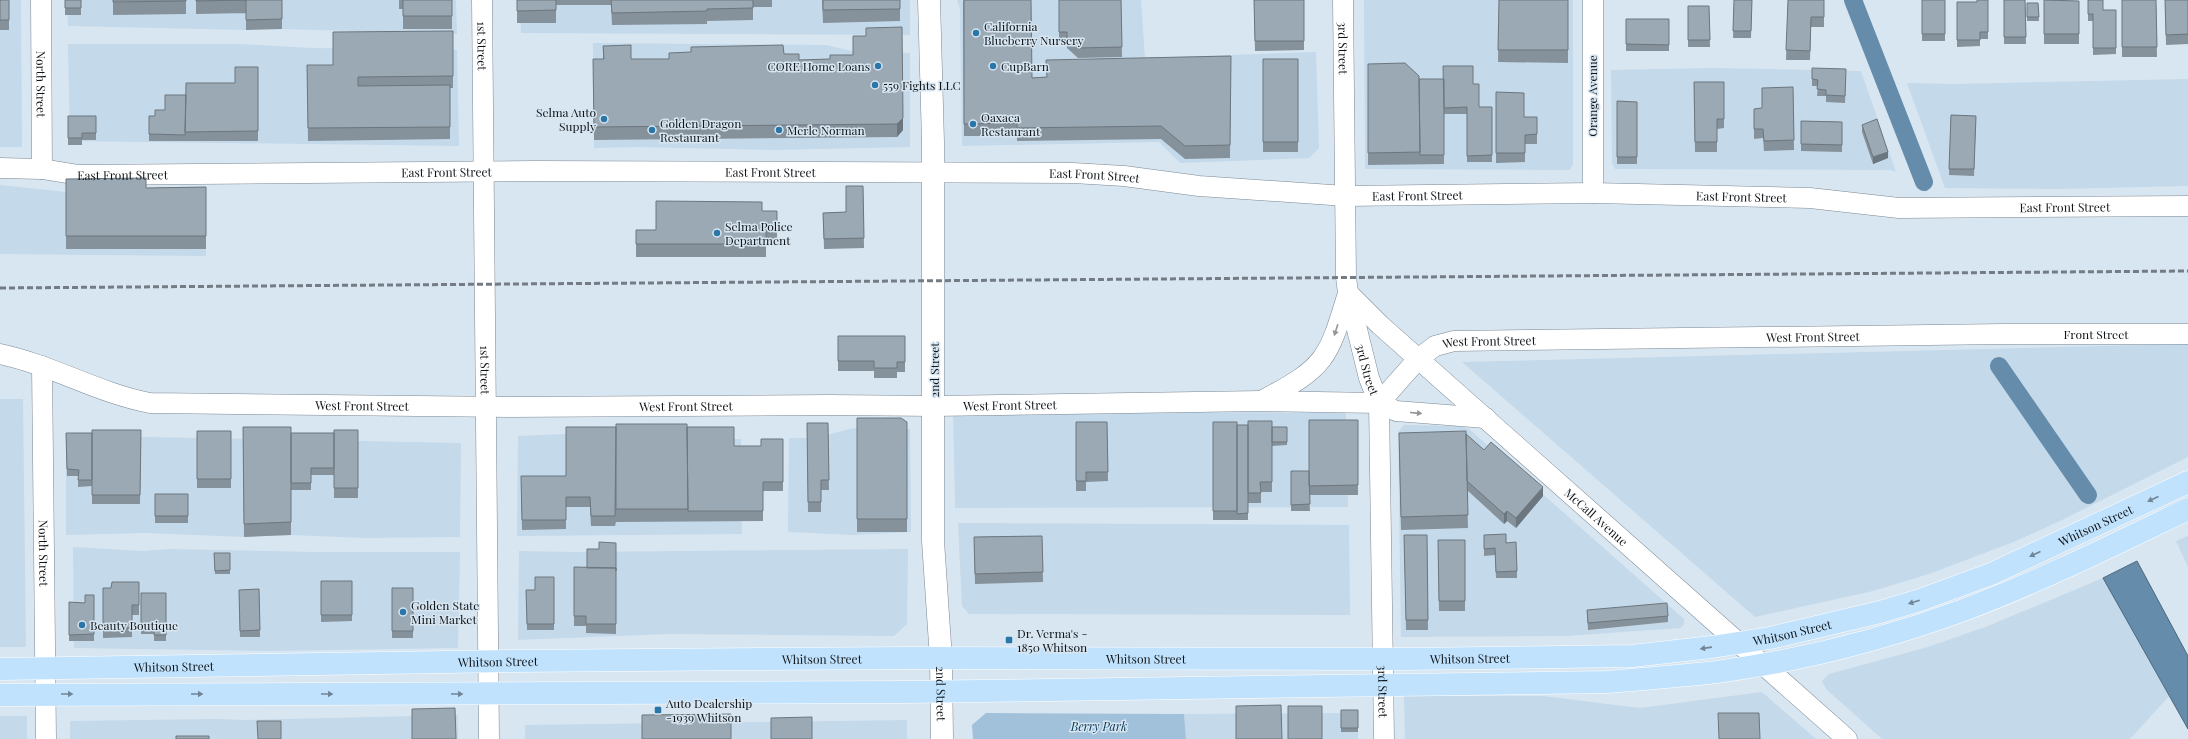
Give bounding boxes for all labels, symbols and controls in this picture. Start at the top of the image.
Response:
place label: California Blueberry Nursery [984,18,1084,48]
street label: 1st Street [474,21,491,71]
street label: 3rd Street [1335,22,1352,75]
marker: California Blueberry Nursery [971,28,981,38]
street label: North Street [33,51,50,118]
street label: Orange Avenue [1584,55,1600,137]
place label: CORE Home Loans [768,58,870,74]
place label: CupBarn [1001,58,1049,74]
marker: CORE Home Loans [873,61,883,71]
marker: CupBarn [988,61,998,71]
place label: 559 Fights LLC [883,77,961,93]
marker: 559 Fights LLC [870,80,880,90]
place label: Selma Auto Supply [536,104,596,134]
place label: Oaxaca Restaurant [981,109,1041,139]
marker: Selma Auto Supply [599,114,609,124]
place label: Golden Dragon Restaurant [660,115,741,145]
marker: Oaxaca Restaurant [968,119,978,129]
place label: Merle Norman [787,122,865,138]
marker: Golden Dragon Restaurant [647,125,657,135]
marker: Merle Norman [774,125,784,135]
street label: East Front Street [401,163,493,180]
street label: East Front Street [725,164,817,180]
street label: East Front Street [1049,165,1141,186]
street label: East Front Street [77,166,169,183]
street label: East Front Street [1372,187,1464,204]
street label: East Front Street [1696,187,1788,205]
street label: East Front Street [2019,199,2111,215]
place label: Selma Police Department [725,218,793,248]
marker: Selma Police Department [712,228,722,238]
one-way arrow [1333,324,1339,336]
street label: Front Street [2064,326,2129,342]
street label: West Front Street [1765,328,1861,345]
street label: West Front Street [1440,332,1537,352]
street label: 2nd Street [926,342,942,398]
street label: 3rd Street [1353,342,1383,398]
street label: 1st Street [477,345,494,395]
street label: West Front Street [962,396,1058,414]
street label: West Front Street [314,397,410,414]
street label: West Front Street [638,398,734,414]
one-way arrow [1410,409,1422,416]
street label: McCall Avenue [1561,484,1631,549]
one-way arrow [2147,496,2158,502]
street label: Whitson Street [2055,501,2136,550]
street label: North Street [36,520,52,587]
one-way arrow [2030,551,2041,557]
place label: Golden State Mini Market [411,597,479,627]
one-way arrow [1908,599,1920,605]
marker: Golden State Mini Market [398,607,408,617]
street label: Whitson Street [1751,616,1834,649]
place label: Beauty Boutique [90,617,178,633]
marker: Beauty Boutique [77,620,87,630]
place label: Dr. Verma's - 1850 Whitson [1017,625,1087,655]
marker: Dr. Verma's - 1850 Whitson [1004,635,1014,645]
one-way arrow [1700,645,1712,651]
street label: Whitson Street [781,650,863,667]
street label: Whitson Street [1105,650,1187,667]
street label: Whitson Street [1429,650,1511,667]
street label: Whitson Street [457,653,539,670]
street label: Whitson Street [133,658,215,675]
street label: 3rd Street [1375,665,1392,719]
street label: 2nd Street [933,666,950,722]
one-way arrow [61,691,74,697]
one-way arrow [191,691,204,697]
one-way arrow [321,691,334,697]
one-way arrow [451,691,464,697]
place label: Auto Dealership -1939 Whitson [665,695,752,725]
marker: Auto Dealership -1939 Whitson [653,705,663,715]
park label: Berry Park [1070,718,1127,734]

